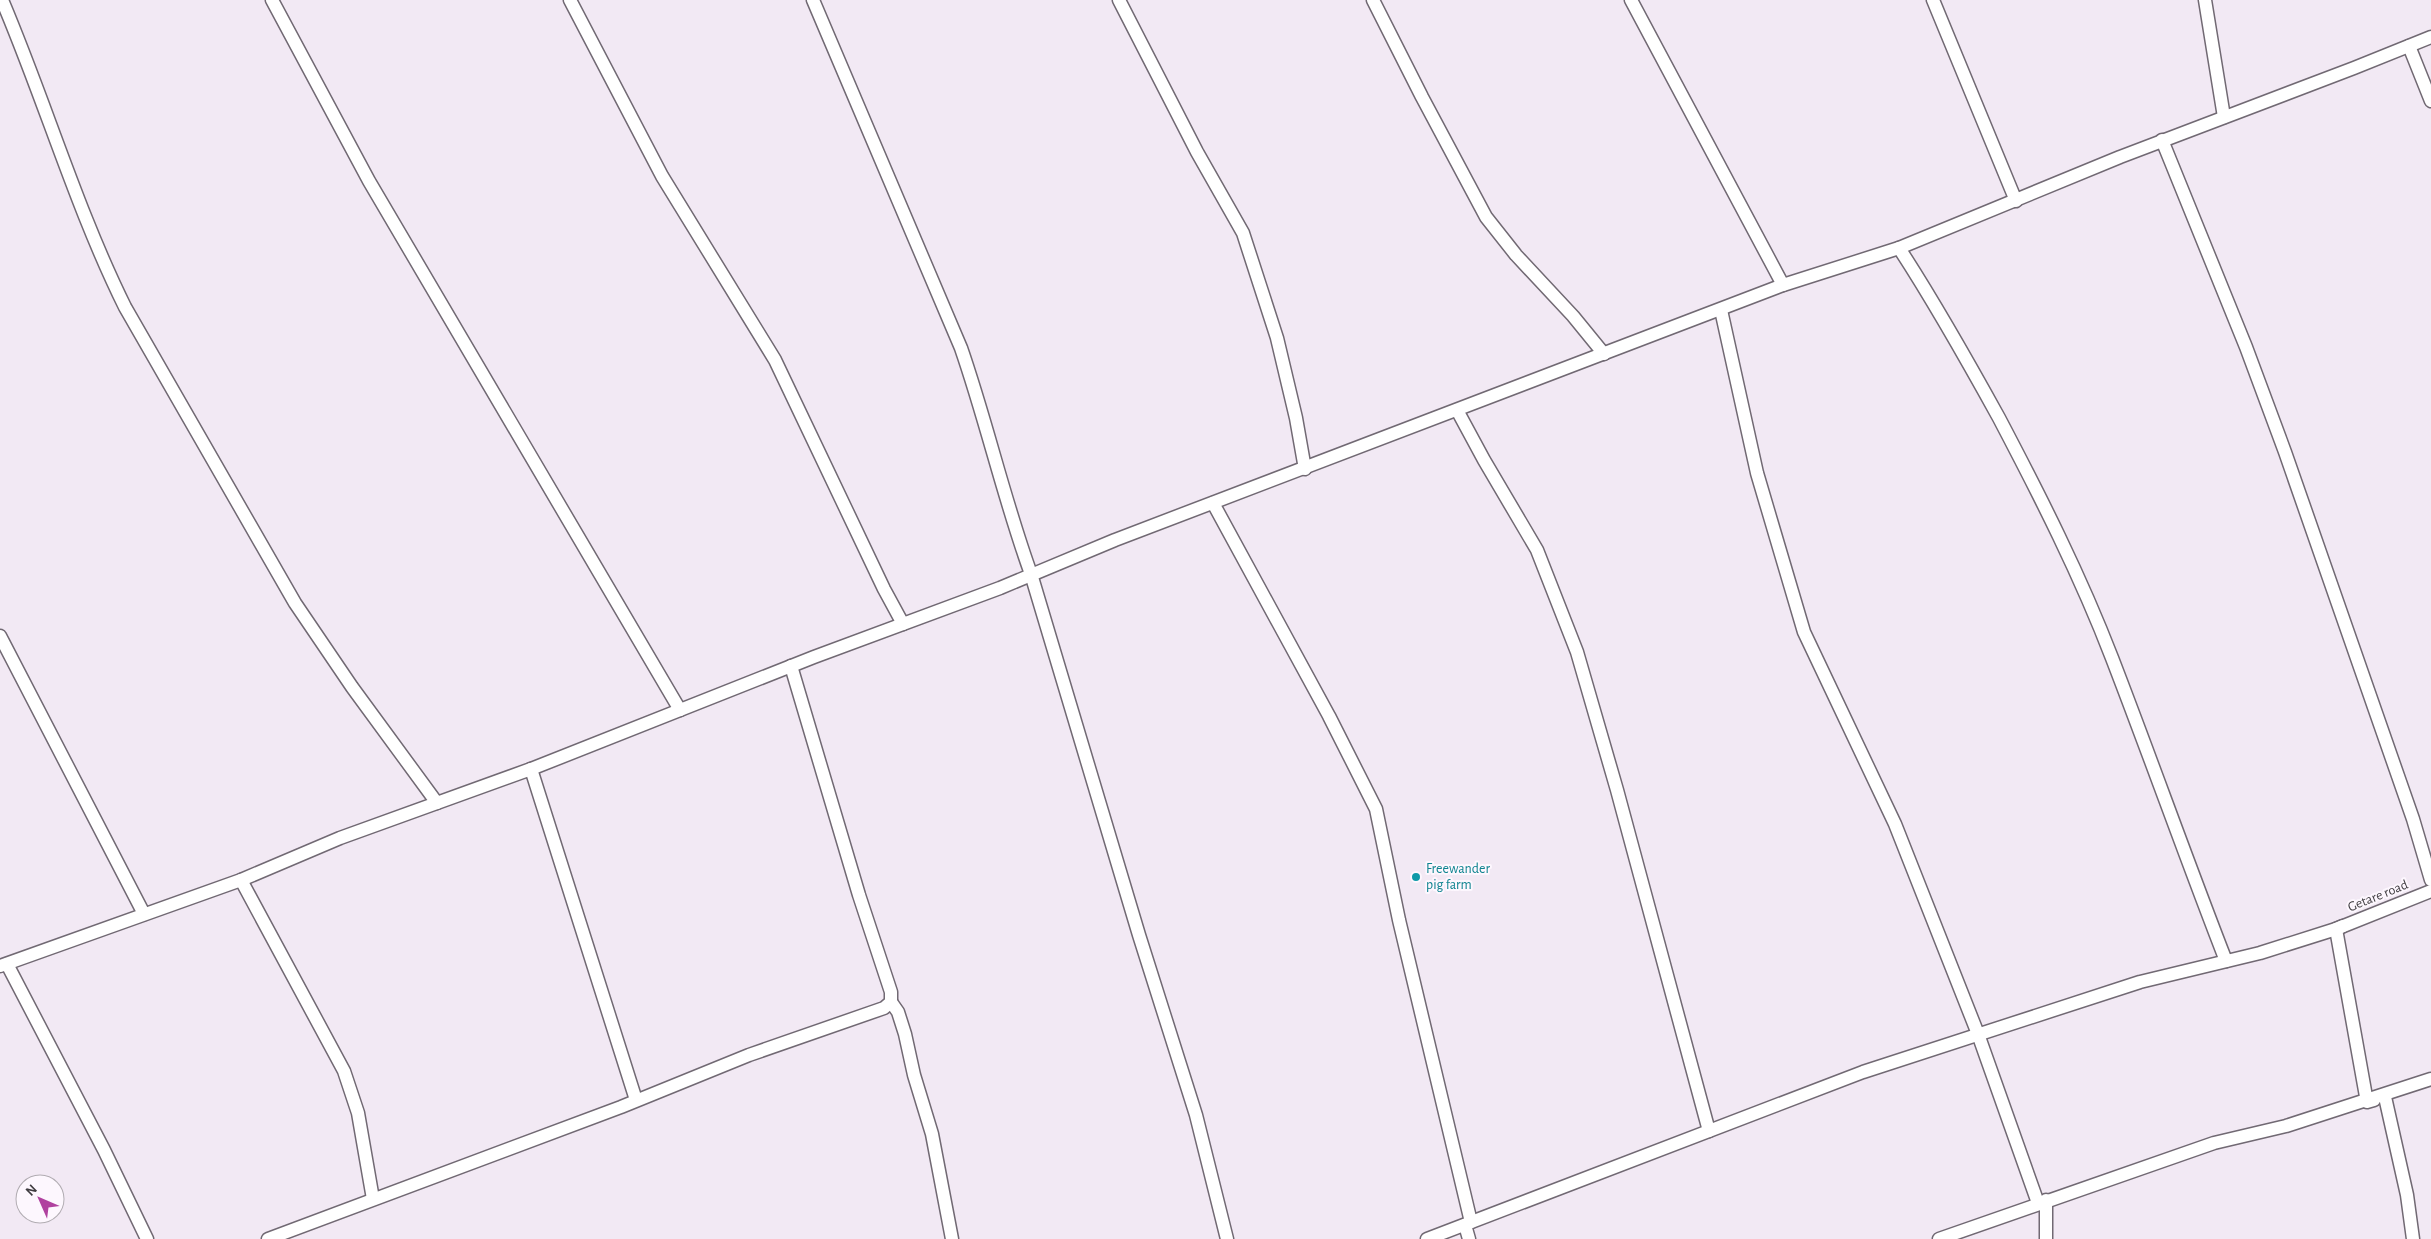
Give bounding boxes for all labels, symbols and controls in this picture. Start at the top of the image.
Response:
place label: Freewander pig farm [1426,862,1490,892]
marker: Freewander pig farm [1410,871,1422,883]
street label: Getare road [2346,878,2410,914]
north arrow [15,1174,65,1224]
text: N [23,1182,40,1199]

